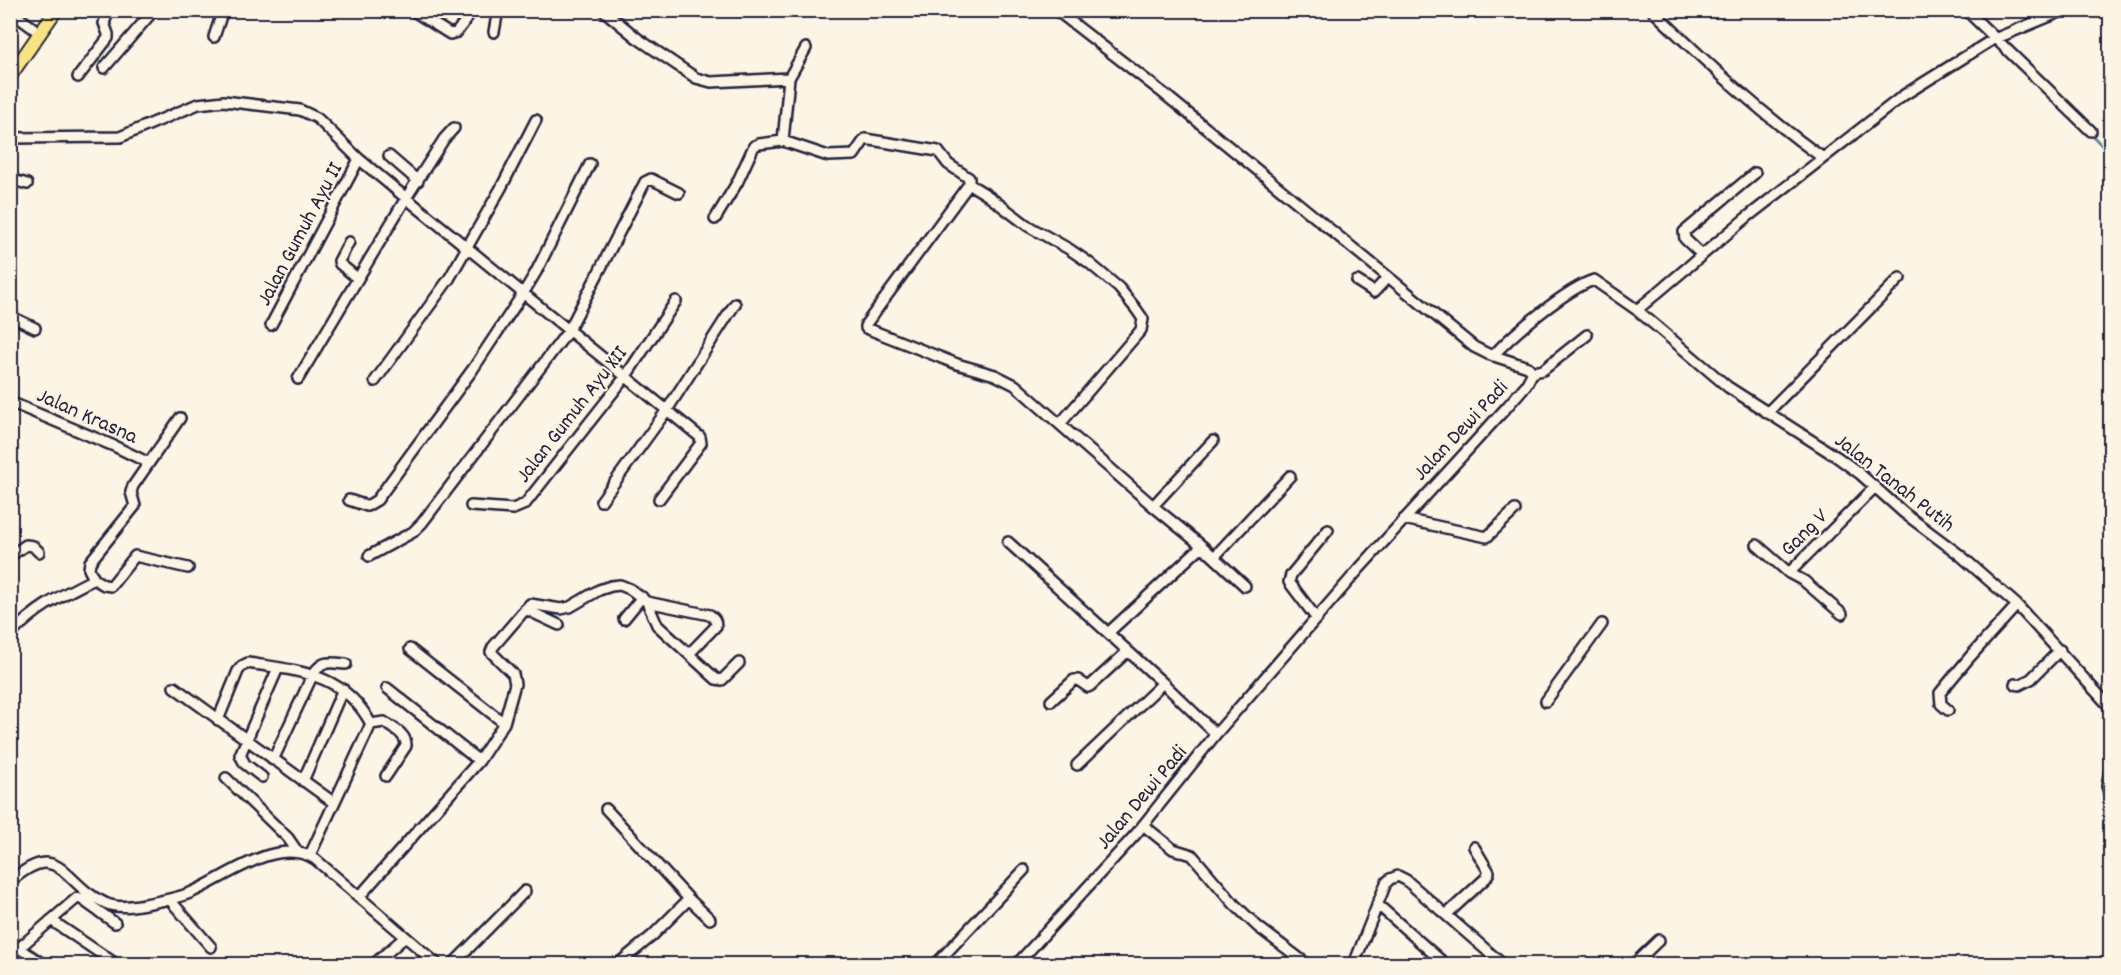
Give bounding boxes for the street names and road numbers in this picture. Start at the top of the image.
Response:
street label: Jalan Gumuh Ayu II [250,157,352,312]
street label: Jalan Gumuh Ayu XII [509,340,636,490]
street label: Jalan Dewi Padi [1407,374,1517,489]
street label: Jalan Krasna [31,381,143,453]
street label: Jalan Tanah Putih [1827,427,1961,541]
street label: Gang V [1774,502,1837,565]
street label: Jalan Dewi Padi [1090,739,1196,857]

